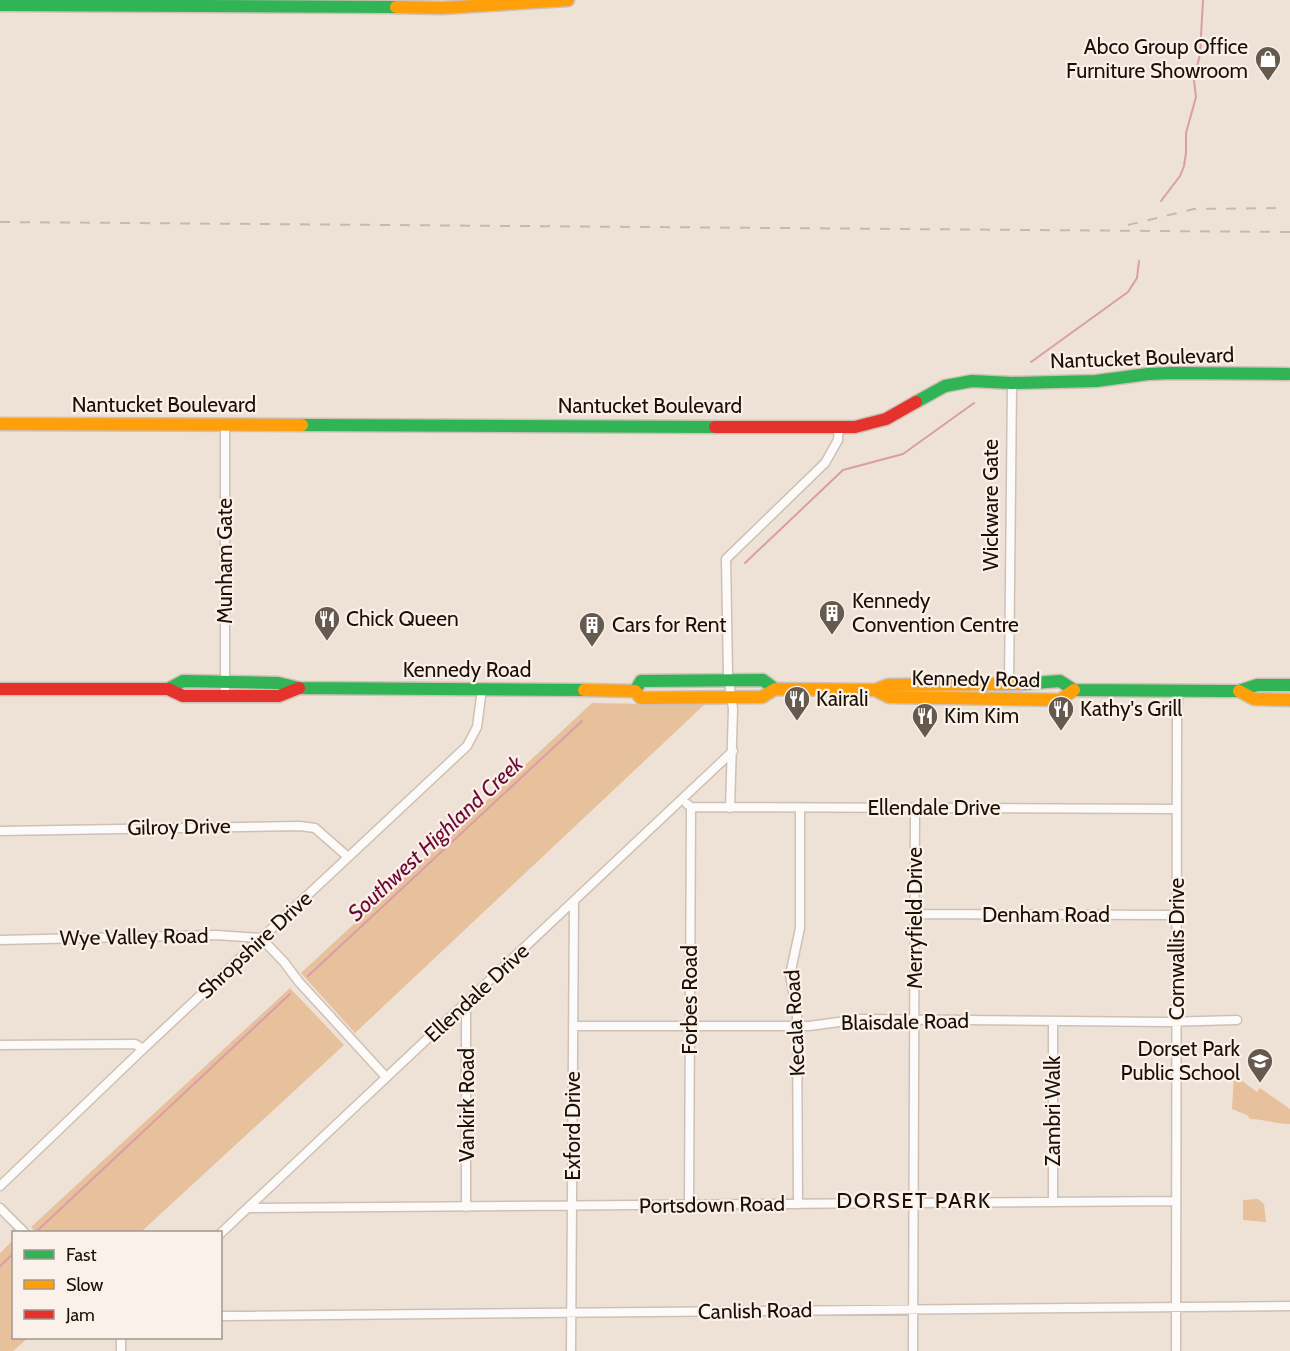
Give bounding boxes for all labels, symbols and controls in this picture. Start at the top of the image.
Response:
place label: Abco Group Office Furniture Showroom [1066,34,1248,83]
shop icon: Abco Group Office Furniture Showroom [1253,44,1283,82]
street label: Nantucket Boulevard [1049,342,1234,373]
street label: Nantucket Boulevard [72,392,256,417]
street label: Nantucket Boulevard [558,393,742,418]
street label: Wickware Gate [978,439,1003,571]
street label: Munham Gate [212,498,237,624]
place label: Kennedy Convention Centre [852,588,1019,637]
building icon: Kennedy Convention Centre [817,598,847,636]
restaurant icon: Chick Queen [312,604,342,642]
place label: Chick Queen [346,606,459,631]
building icon: Cars for Rent [577,610,607,648]
place label: Cars for Rent [612,612,726,637]
street label: Kennedy Road [403,657,531,682]
street label: Kennedy Road [911,665,1041,692]
restaurant icon: Kairali [782,684,812,722]
place label: Kairali [816,686,868,711]
restaurant icon: Kathy's Grill [1046,694,1076,732]
place label: Kathy's Grill [1080,696,1182,721]
restaurant icon: Kim Kim [910,701,940,739]
place label: Kim Kim [944,703,1019,728]
water label: Southwest Highland Creek [342,750,529,927]
street label: Ellendale Drive [867,795,1001,820]
street label: Gilroy Drive [127,813,231,840]
street label: Merryfield Drive [902,847,927,989]
street label: Cornwallis Drive [1164,878,1189,1020]
street label: Shropshire Drive [193,885,317,1004]
street label: Denham Road [982,902,1110,927]
street label: Wye Valley Road [59,923,209,950]
street label: Ellendale Drive [419,938,534,1047]
street label: Forbes Road [677,945,702,1055]
street label: Kecala Road [779,969,810,1077]
street label: Blaisdale Road [841,1008,969,1035]
place label: Dorset Park Public School [1121,1036,1241,1085]
school or university icon: Dorset Park Public School [1245,1046,1275,1084]
street label: Vankirk Road [454,1048,479,1162]
street label: Zambri Walk [1040,1055,1065,1166]
street label: Exford Drive [560,1071,585,1181]
district label: DORSET PARK [836,1187,992,1214]
street label: Portsdown Road [639,1191,785,1218]
legend [12,1231,222,1339]
text: Fast [66,1244,97,1266]
text: Slow [66,1274,103,1296]
street label: Canlish Road [698,1297,812,1324]
text: Jam [65,1304,95,1326]

